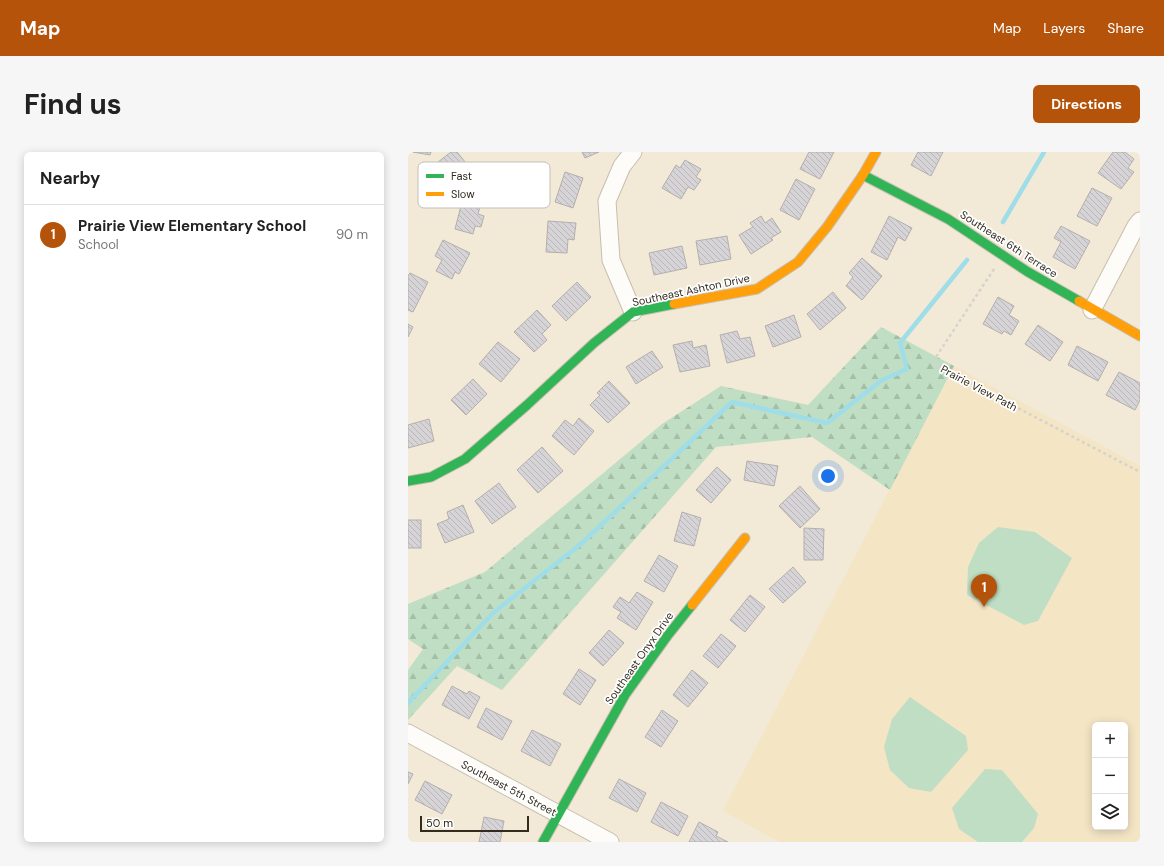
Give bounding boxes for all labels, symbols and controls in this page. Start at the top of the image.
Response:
text: Map [20,16,60,41]
text: Map [993,19,1021,37]
text: Layers [1043,19,1085,37]
text: Share [1107,19,1144,37]
button: Directions [1033,85,1140,123]
text: Find us [24,86,122,123]
legend [418,162,550,208]
text: Nearby [40,167,100,189]
text: Fast [451,169,472,183]
text: Slow [451,187,475,201]
street label: Southeast 6th Terrace [958,207,1060,281]
text: Prairie View Elementary School [78,216,306,236]
text: 1 [51,226,55,243]
text: 90 m [336,226,368,243]
text: School [78,236,119,253]
street label: Southeast Ashton Drive [631,271,751,309]
street label: Prairie View Path [938,362,1020,414]
your location [818,466,838,486]
pin: 1 [971,574,997,607]
street label: Southeast Onyx Drive [602,609,676,707]
map controls [1092,722,1128,830]
button: + [1092,722,1128,758]
street label: Southeast 5th Street [459,757,559,819]
button: − [1092,758,1128,794]
button: layers [1092,794,1128,830]
scale bar [420,814,529,833]
text: 50 m [426,816,453,830]

